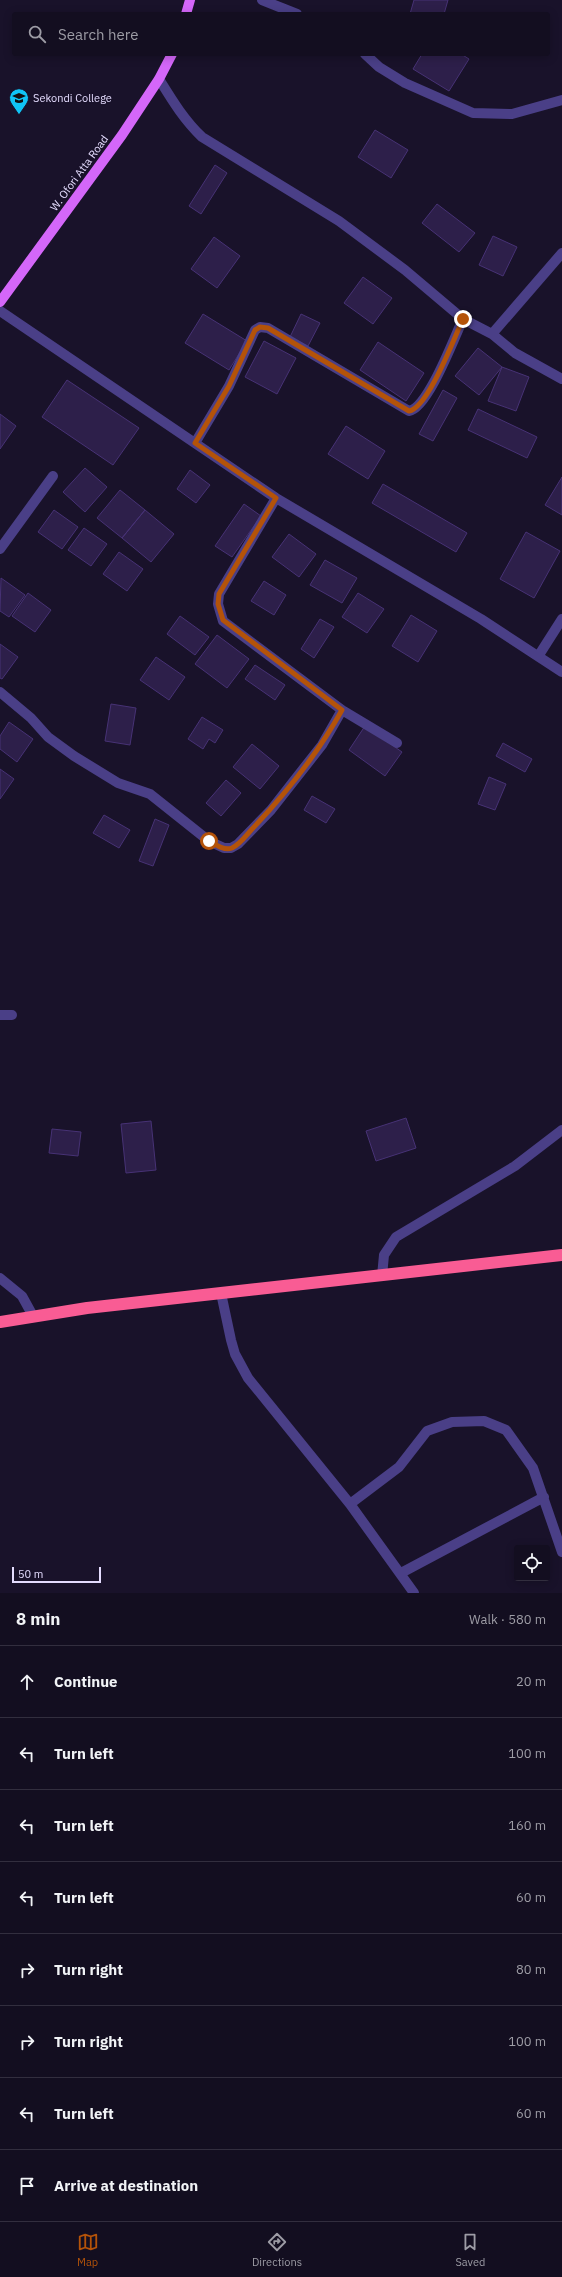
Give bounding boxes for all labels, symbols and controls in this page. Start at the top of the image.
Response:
search box [12,12,550,56]
icon: search [26,23,48,45]
text: Search here [58,25,138,44]
school or university icon: Sekondi College [8,87,30,115]
place label: Sekondi College [33,91,112,105]
street label: W. Ofori Atta Road [47,132,111,214]
route end [454,310,472,328]
route start [200,832,218,850]
map controls [514,1545,550,1581]
button: locate [514,1545,550,1581]
scale bar [12,1565,101,1584]
text: 50 m [18,1567,43,1581]
text: 8 min [16,1608,60,1630]
text: Walk · 580 m [469,1611,546,1628]
icon: ahead [16,1671,38,1693]
text: Continue [54,1672,118,1691]
text: 20 m [516,1673,546,1690]
icon: left [16,1743,38,1765]
text: Turn left [54,1744,114,1763]
text: 100 m [508,1745,546,1762]
icon: left [16,1815,38,1837]
text: Turn left [54,1816,114,1835]
text: 160 m [508,1817,546,1834]
icon: left [16,1887,38,1909]
text: Turn left [54,1888,114,1907]
text: 60 m [516,1889,546,1906]
icon: right [16,1959,38,1981]
text: Turn right [54,1960,123,1979]
text: 80 m [516,1961,546,1978]
icon: right [16,2031,38,2053]
text: Turn right [54,2032,123,2051]
text: 100 m [508,2033,546,2050]
icon: left [16,2103,38,2125]
text: Turn left [54,2104,114,2123]
text: 60 m [516,2105,546,2122]
icon: arrive [16,2175,38,2197]
text: Arrive at destination [54,2176,198,2195]
tab: Map [77,2231,99,2269]
tab: Directions [252,2231,302,2269]
tab: Saved [455,2231,485,2269]

